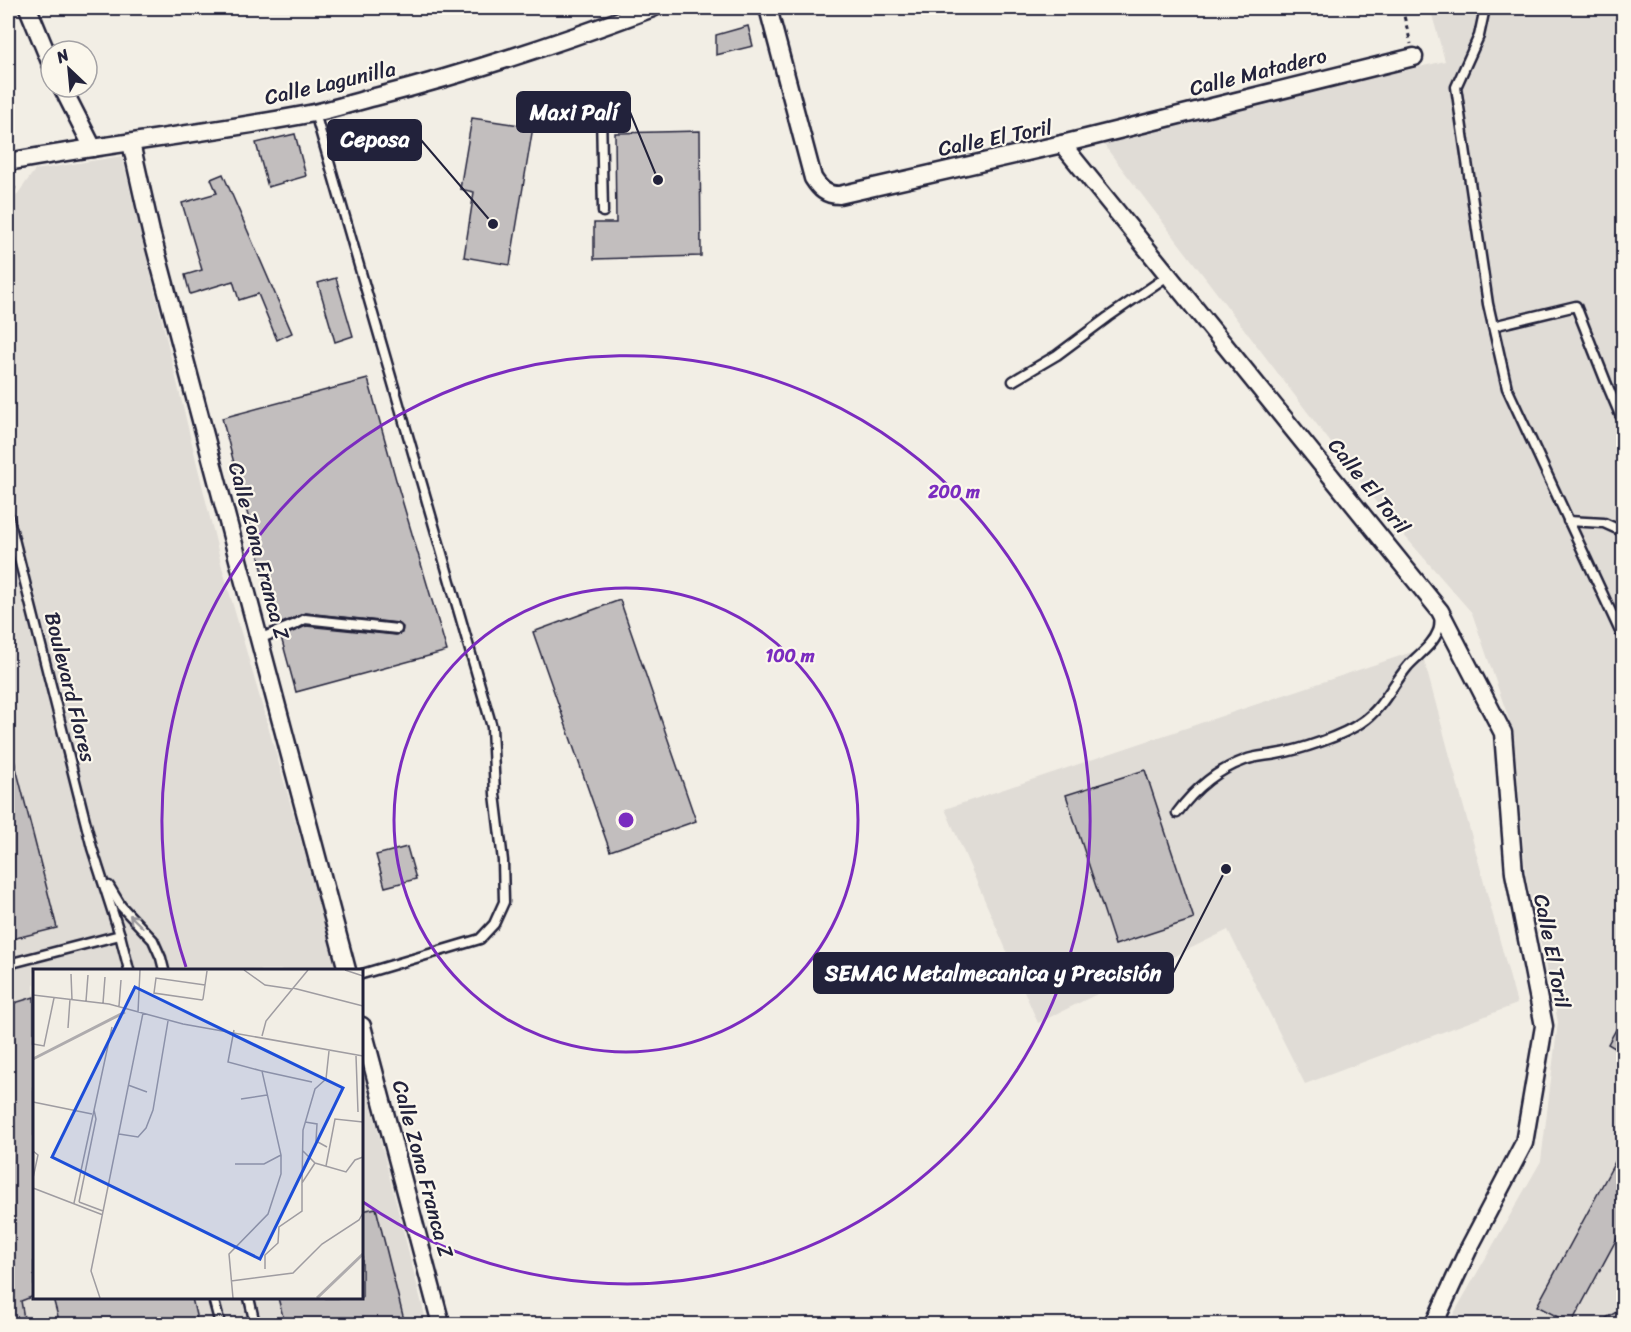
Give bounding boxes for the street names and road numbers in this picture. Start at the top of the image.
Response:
street label: Calle Matadero [1185,37,1331,107]
street label: Calle Lagunilla [261,49,400,117]
street label: Calle El Toril [935,108,1056,168]
street label: Calle El Toril [1318,429,1421,544]
street label: Calle Zona Franca Z [217,458,301,645]
street label: Boulevard Flores [33,608,107,766]
street label: Calle El Toril [1522,891,1582,1012]
street label: Calle Zona Franca Z [381,1076,465,1263]

